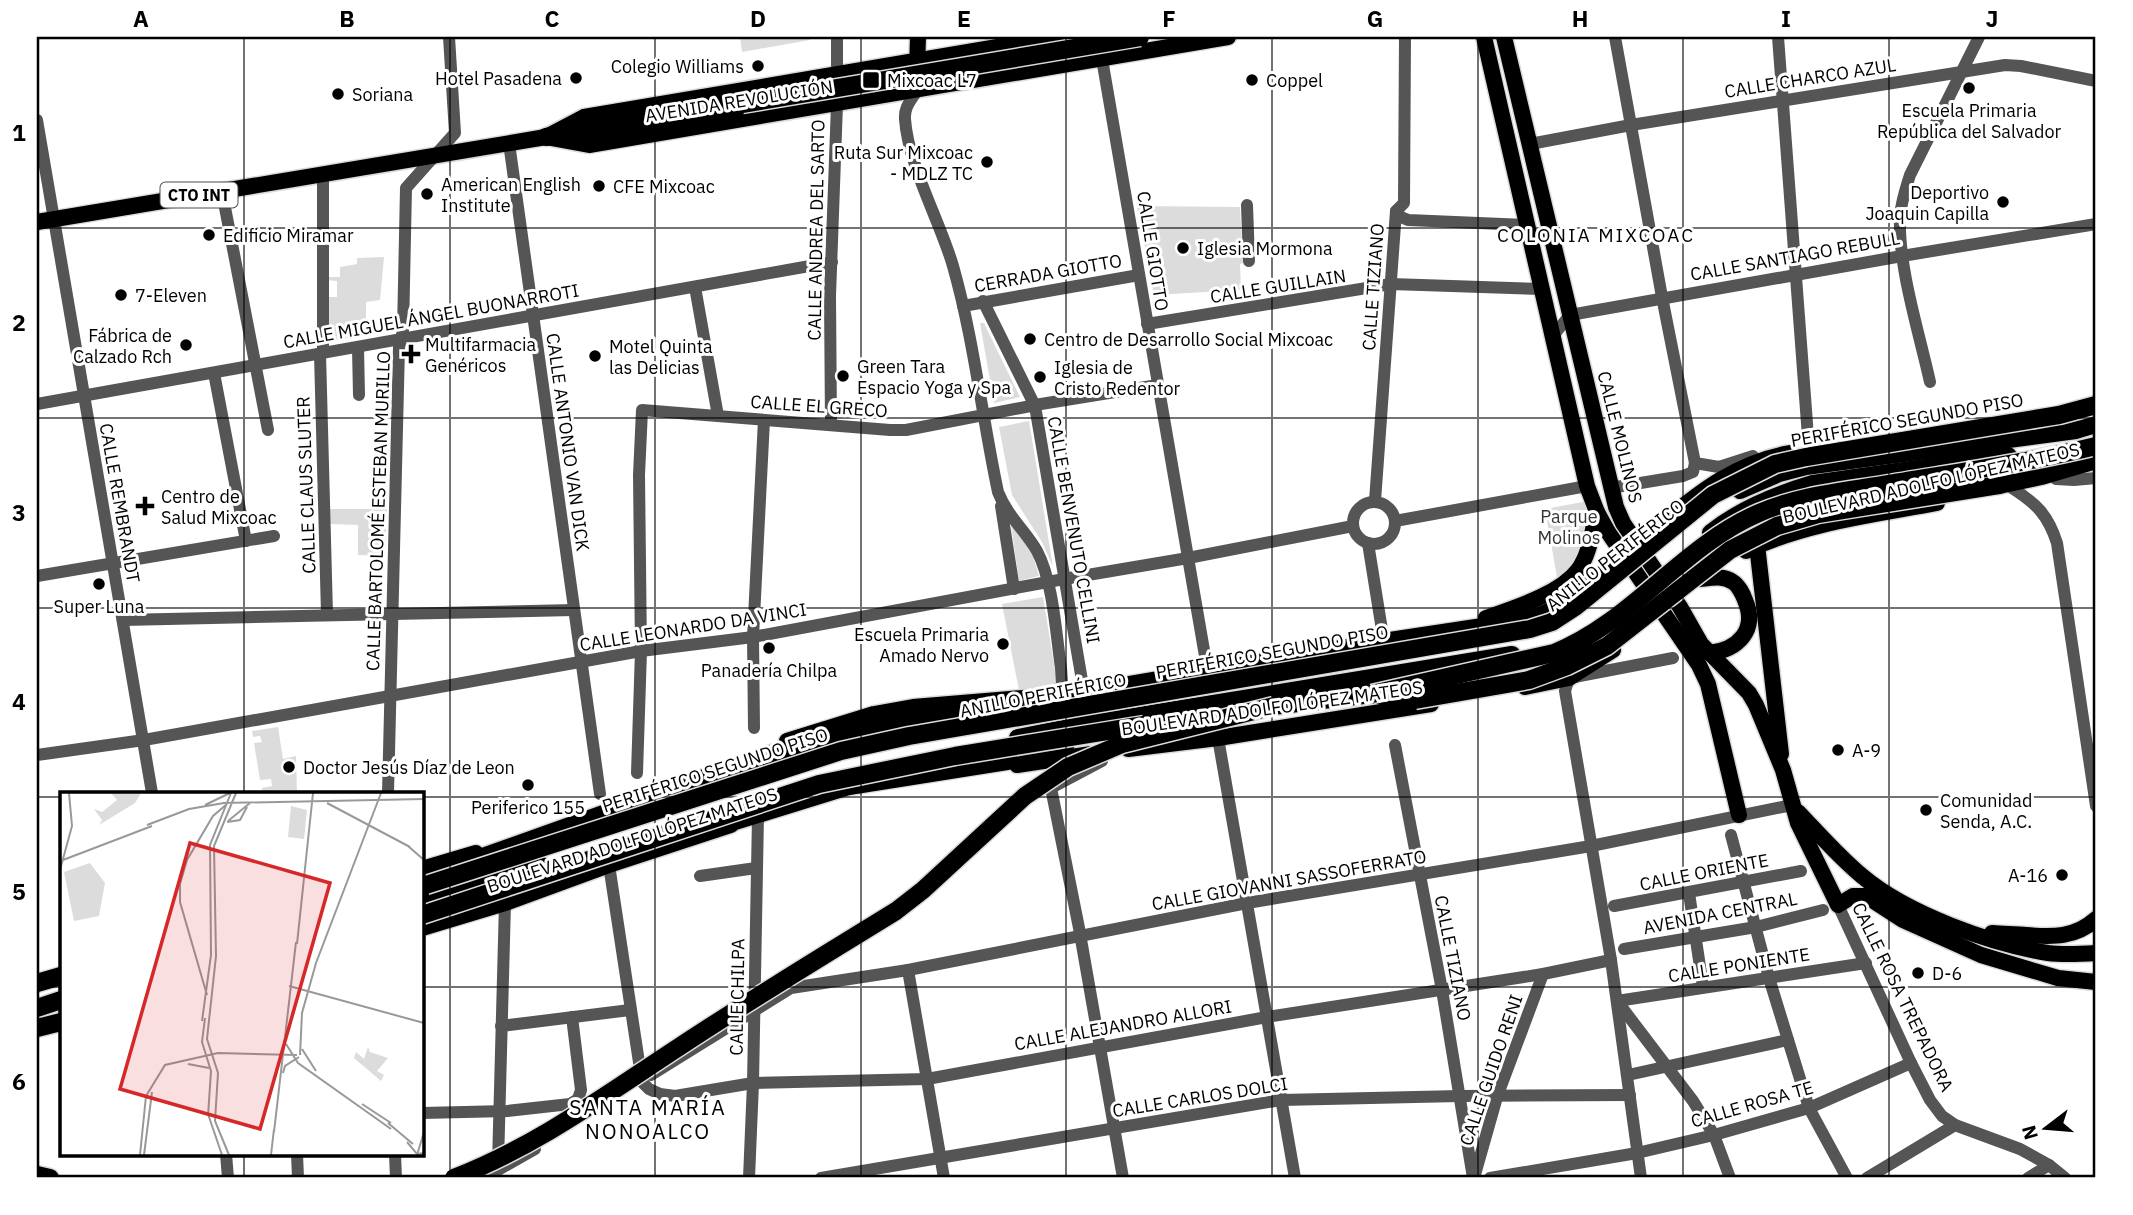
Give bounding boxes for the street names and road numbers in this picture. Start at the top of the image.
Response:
street label: CALLE CHARCO AZUL [1723,53,1897,103]
street label: AVENIDA REVOLUCIÓN [644,75,834,127]
street label: CALLE ANDREA DEL SARTO [803,119,829,341]
road number: CTO INT [160,182,238,208]
street label: CALLE GIOTTO [1132,189,1174,313]
street label: CALLE TIZIANO [1357,223,1389,351]
street label: CALLE SANTIAGO REBULL [1688,226,1902,286]
street label: CERRADA GIOTTO [972,249,1124,297]
street label: CALLE GUILLAIN [1208,264,1348,308]
street label: CALLE MIGUEL ÁNGEL BUONARROTI [281,279,581,353]
street label: CALLE ANTONIO VAN DICK [541,331,595,553]
street label: CALLE BARTOLOMÉ ESTEBAN MURILLO [361,351,395,671]
street label: CALLE MOLINOS [1593,369,1647,505]
street label: PERIFÉRICO SEGUNDO PISO [1789,388,2025,452]
street label: CALLE EL GRECO [750,390,888,422]
street label: CALLE CLAUS SLUTER [291,396,321,574]
street label: CALLE BENVENUTO CELLINI [1043,414,1105,646]
street label: CALLE REMBRANDT [95,421,145,585]
street label: BOULEVARD ADOLFO LÓPEZ MATEOS [1780,438,2082,528]
street label: ANILLO PERIFÉRICO [1541,494,1689,616]
street label: CALLE LEONARDO DA VINCI [578,598,808,656]
street label: PERIFÉRICO SEGUNDO PISO [1154,620,1390,684]
street label: ANILLO PERIFÉRICO [958,668,1128,722]
street label: BOULEVARD ADOLFO LÓPEZ MATEOS [1120,675,1424,741]
street label: PERIFÉRICO SEGUNDO PISO [599,723,831,817]
street label: BOULEVARD ADOLFO LÓPEZ MATEOS [484,782,780,898]
street label: CALLE GIOVANNI SASSOFERRATO [1150,844,1428,916]
street label: CALLE ORIENTE [1638,848,1770,896]
street label: AVENIDA CENTRAL [1641,887,1799,939]
street label: CALLE TIZIANO [1430,893,1476,1023]
street label: CALLE ROSA TREPADORA [1847,899,1959,1096]
street label: CALLE CHILPA [724,938,750,1056]
street label: CALLE PONIENTE [1667,942,1811,988]
street label: CALLE GUIDO RENI [1454,991,1528,1149]
street label: CALLE ALEJANDRO ALLORI [1012,995,1234,1055]
street label: CALLE CARLOS DOLCI [1111,1072,1289,1122]
street label: CALLE ROSA TE [1688,1075,1816,1133]

